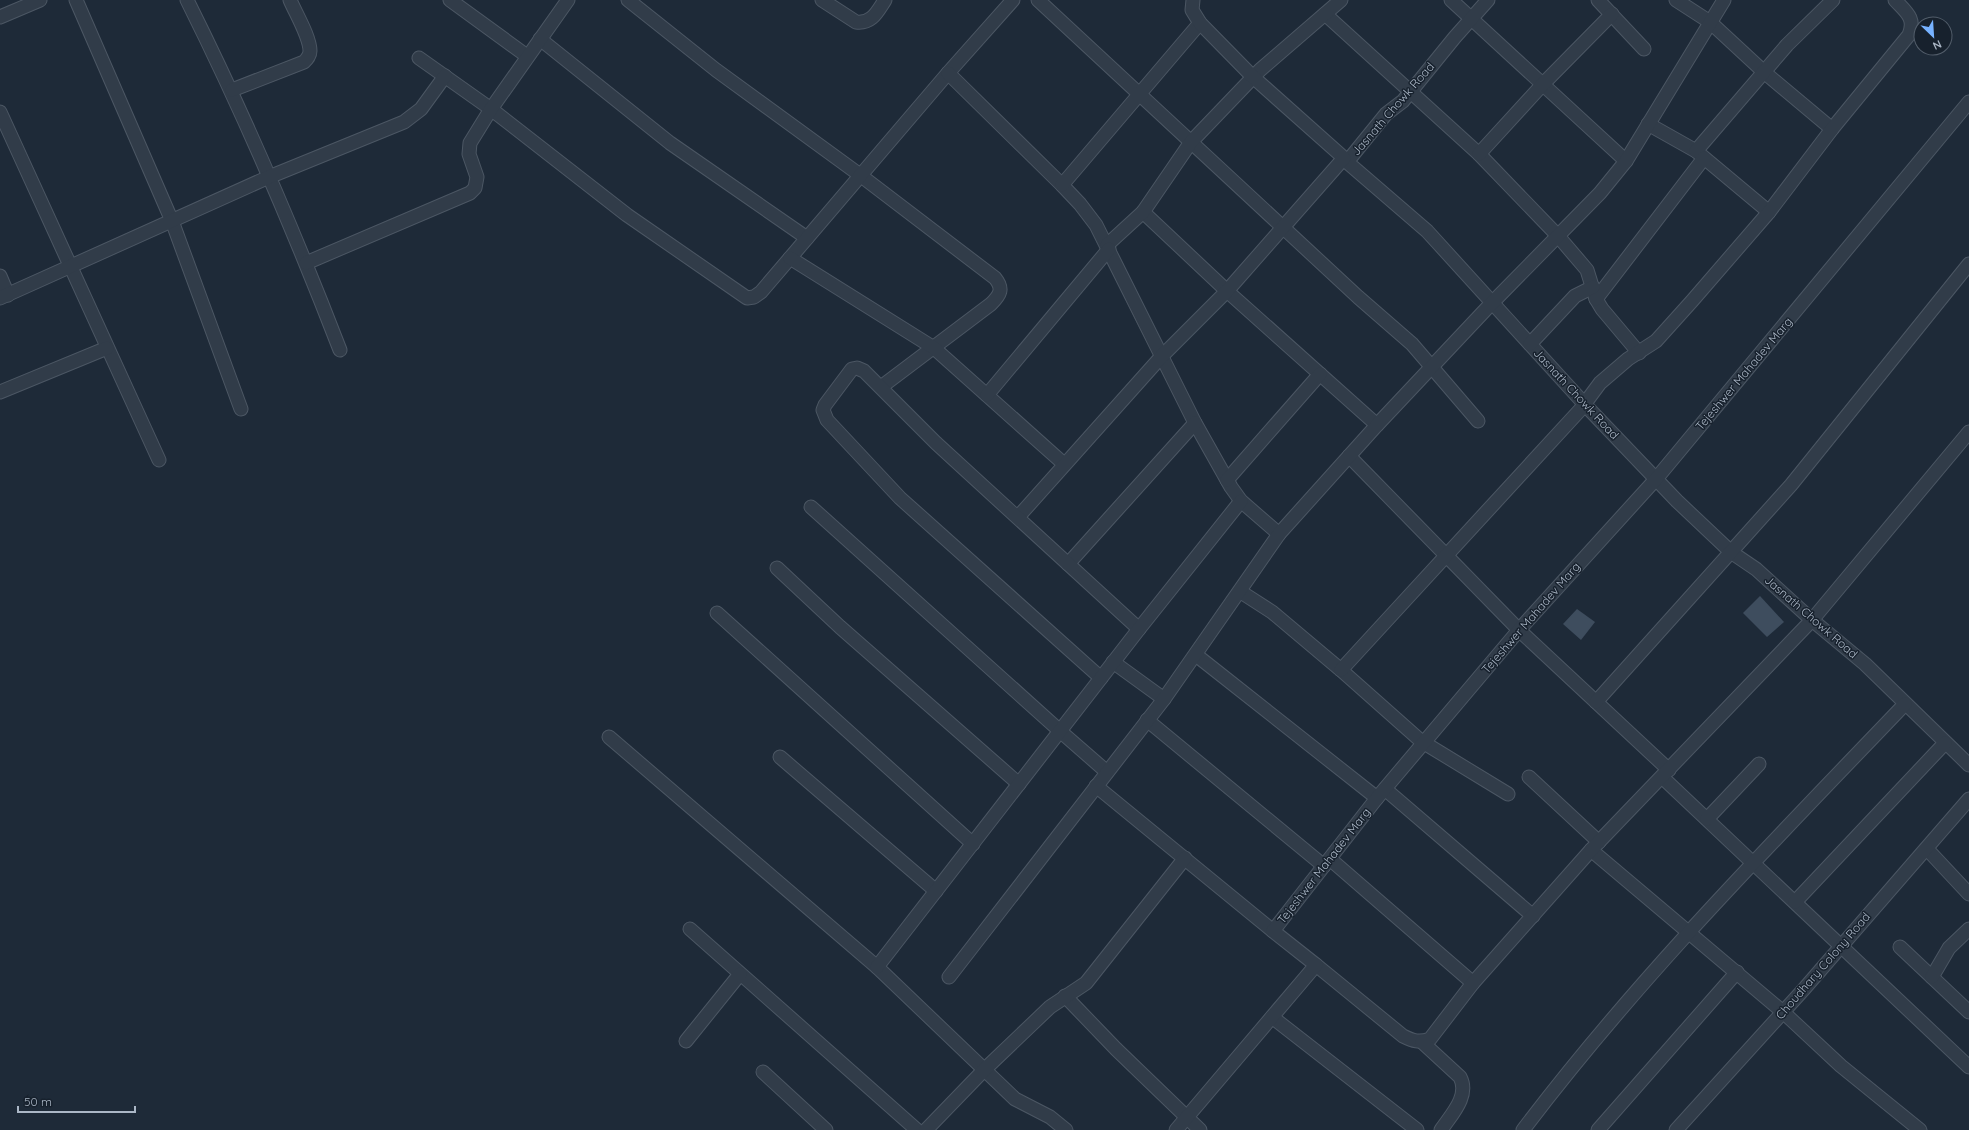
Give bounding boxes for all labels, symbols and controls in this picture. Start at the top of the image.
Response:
north arrow [1913,16,1953,56]
text: N [1931,37,1944,53]
street label: Jasnath Chowk Road [1348,59,1437,158]
street label: Tejeshwer Mahadev Marg [1692,314,1795,433]
street label: Jasnath Chowk Road [1530,345,1622,442]
street label: Tejeshwer Mahadev Marg [1478,559,1583,676]
street label: Jasnath Chowk Road [1762,572,1861,661]
street label: Tejeshwer Mahadev Marg [1274,805,1373,927]
street label: Choudhary Colony Road [1772,909,1873,1022]
scale bar [18,1088,135,1114]
text: 50 m [24,1094,52,1109]

